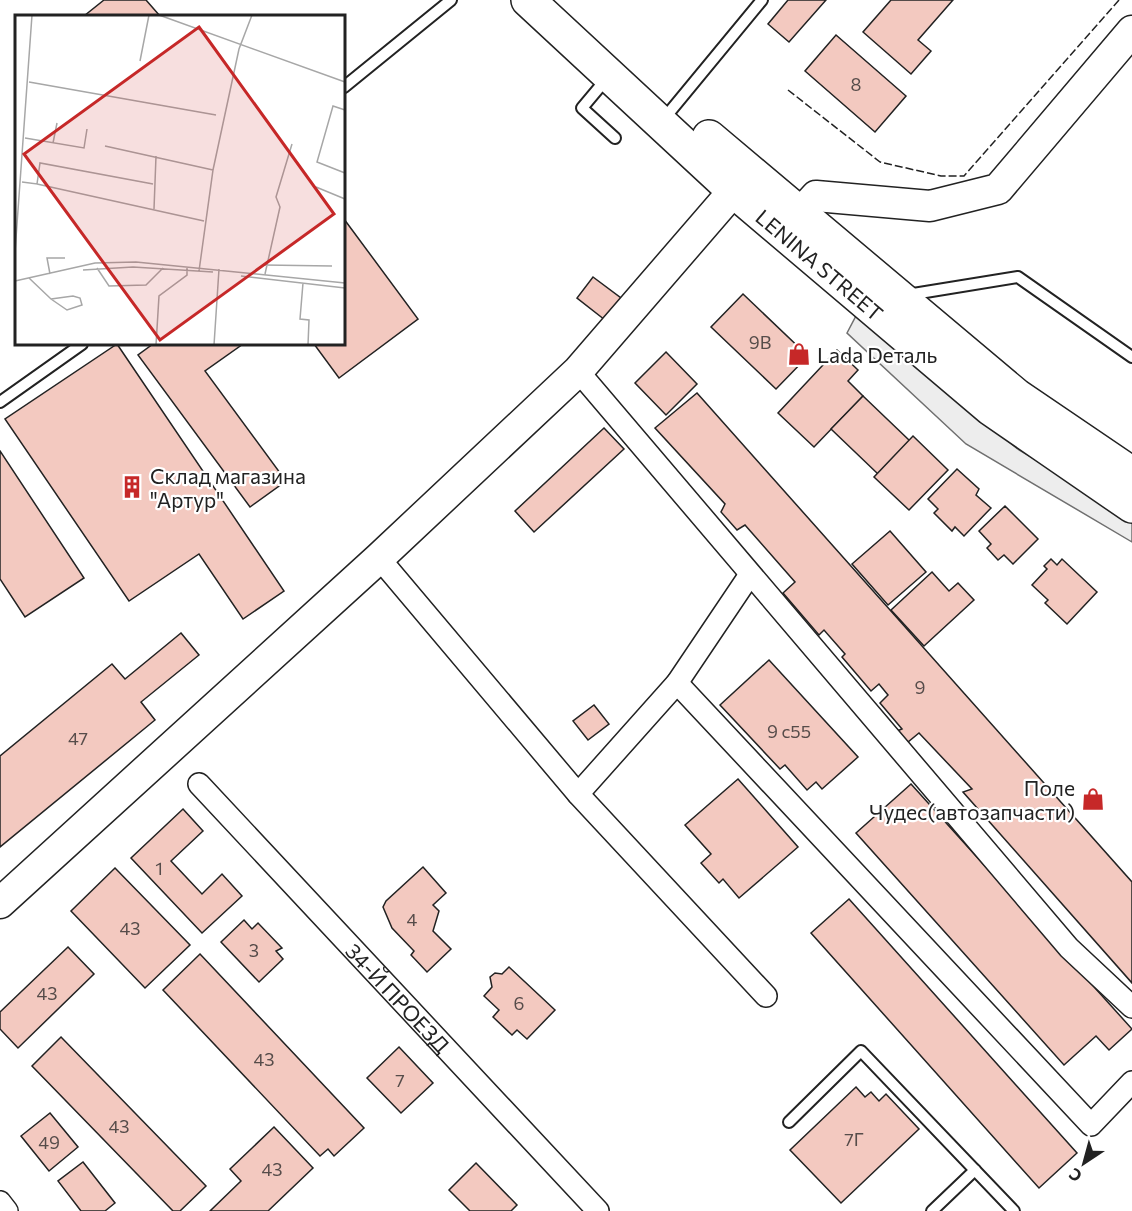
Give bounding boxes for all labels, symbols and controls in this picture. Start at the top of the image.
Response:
inset map [15,15,345,345]
house number: 8 [851,73,862,95]
street label: LENINA STREET [752,203,889,325]
house number: 9В [749,331,771,353]
shop icon: Lada Dеталь [786,341,812,367]
place label: Lada Dеталь [817,342,938,367]
place label: Склад магазина "Артур" [150,463,306,512]
building icon: Склад магазина "Артур" [119,474,145,500]
house number: 9 [915,676,925,698]
house number: 9 с55 [767,720,811,742]
house number: 47 [68,727,88,749]
place label: Поле Чудес(автозапчасти) [869,775,1075,824]
shop icon: Поле Чудес(автозапчасти) [1080,786,1106,812]
house number: 1 [155,857,163,879]
house number: 4 [407,908,418,930]
house number: 43 [119,917,141,939]
street label: 34-Й ПРОЕЗД [341,938,455,1057]
house number: 3 [249,939,259,961]
house number: 43 [36,982,58,1004]
house number: 6 [514,992,524,1014]
house number: 43 [253,1048,275,1070]
house number: 7 [395,1069,405,1091]
house number: 43 [108,1115,130,1137]
house number: 7Г [844,1128,864,1150]
house number: 49 [38,1131,60,1153]
north arrow [1054,1133,1114,1193]
house number: 43 [261,1158,283,1180]
text: С [1065,1165,1085,1186]

